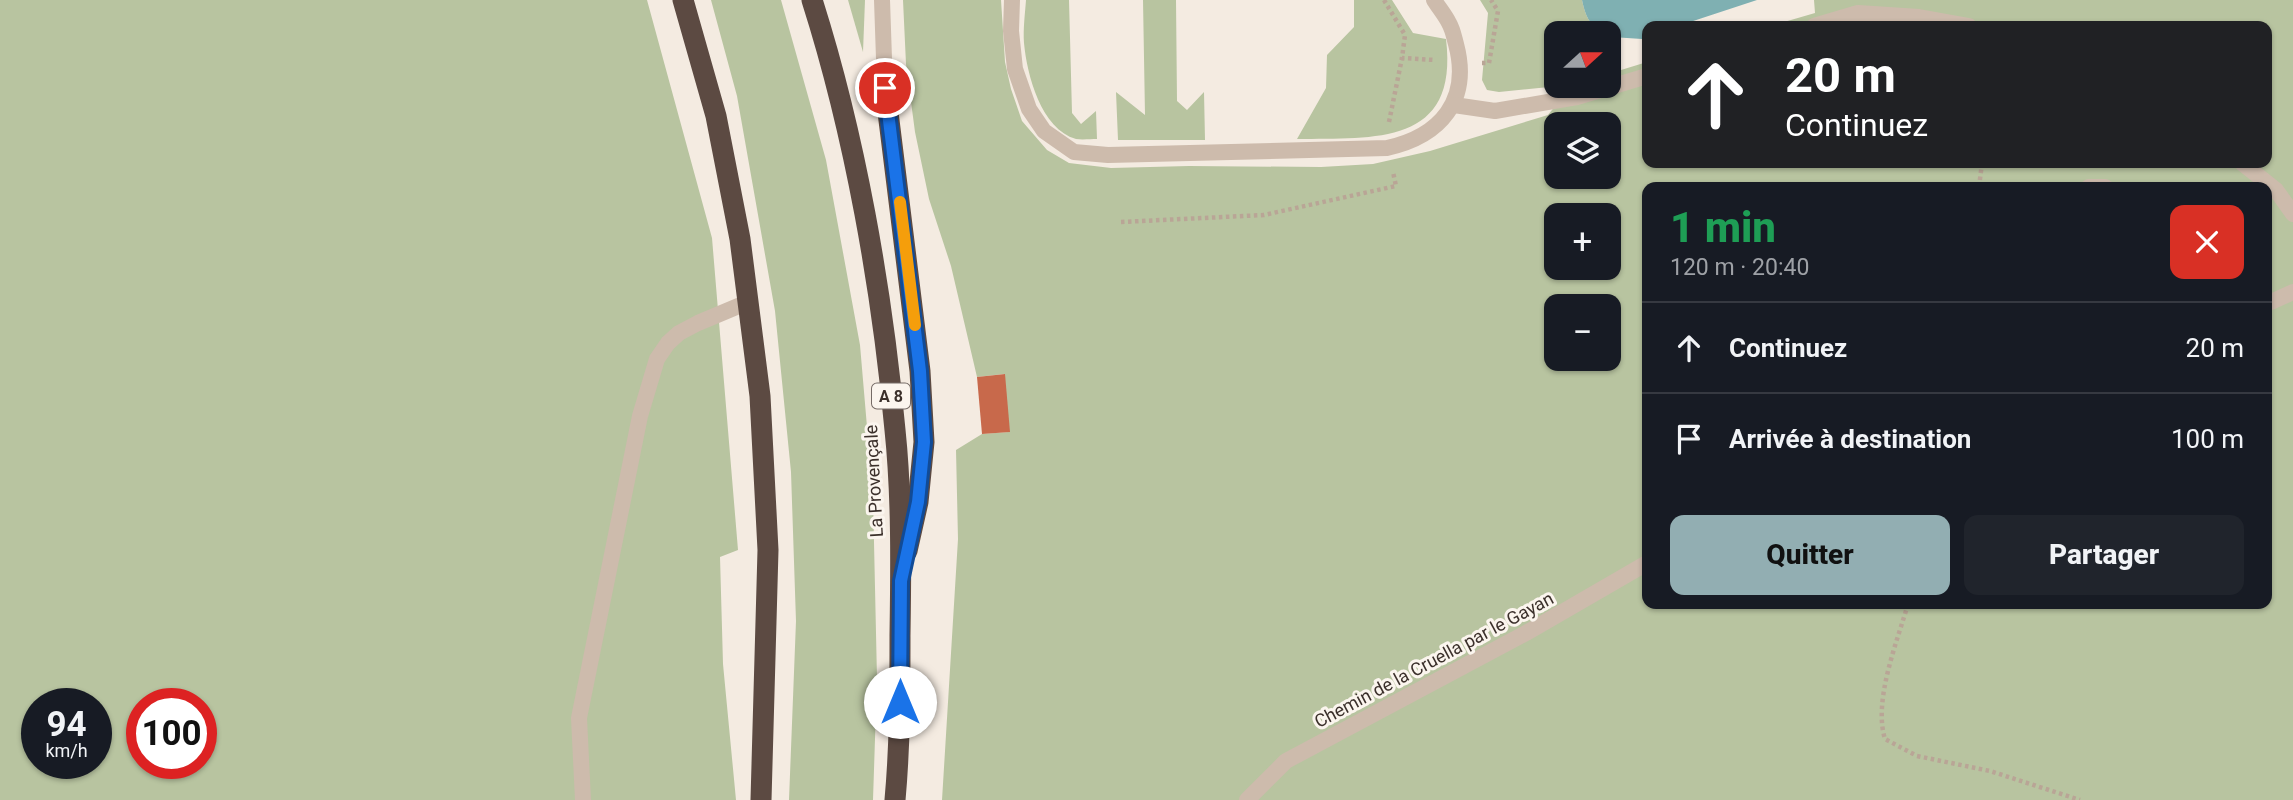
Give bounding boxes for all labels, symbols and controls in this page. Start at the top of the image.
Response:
north arrow [1544,21,1620,98]
map controls [1544,21,1621,371]
text: 20 m [1785,47,1896,104]
icon: ahead [1670,49,1761,140]
pin [855,58,915,118]
icon: arrive [866,69,904,107]
text: Continuez [1785,106,1928,144]
button: layers [1544,112,1621,189]
button: + [1544,203,1621,280]
text: 1 min [1670,203,1776,252]
button: close [2170,205,2244,279]
text: 120 m · 20:40 [1670,254,1809,281]
button: − [1544,294,1621,371]
icon: ahead [1670,329,1708,367]
text: Continuez [1729,333,1847,363]
text: 20 m [2186,333,2244,363]
road number: A 8 [872,384,910,408]
icon: arrive [1670,420,1708,458]
street label: La Provençale [860,424,887,538]
text: Arrivée à destination [1729,424,1971,454]
text: 100 m [2171,424,2244,454]
button: Quitter [1670,515,1950,595]
button: Partager [1964,515,2244,595]
street label: Chemin de la Cruella par le Gayan [1311,587,1557,732]
position arrow [863,665,937,739]
speed limit sign: 100 [126,688,217,779]
text: 94 [46,704,87,745]
text: km/h [45,740,88,761]

